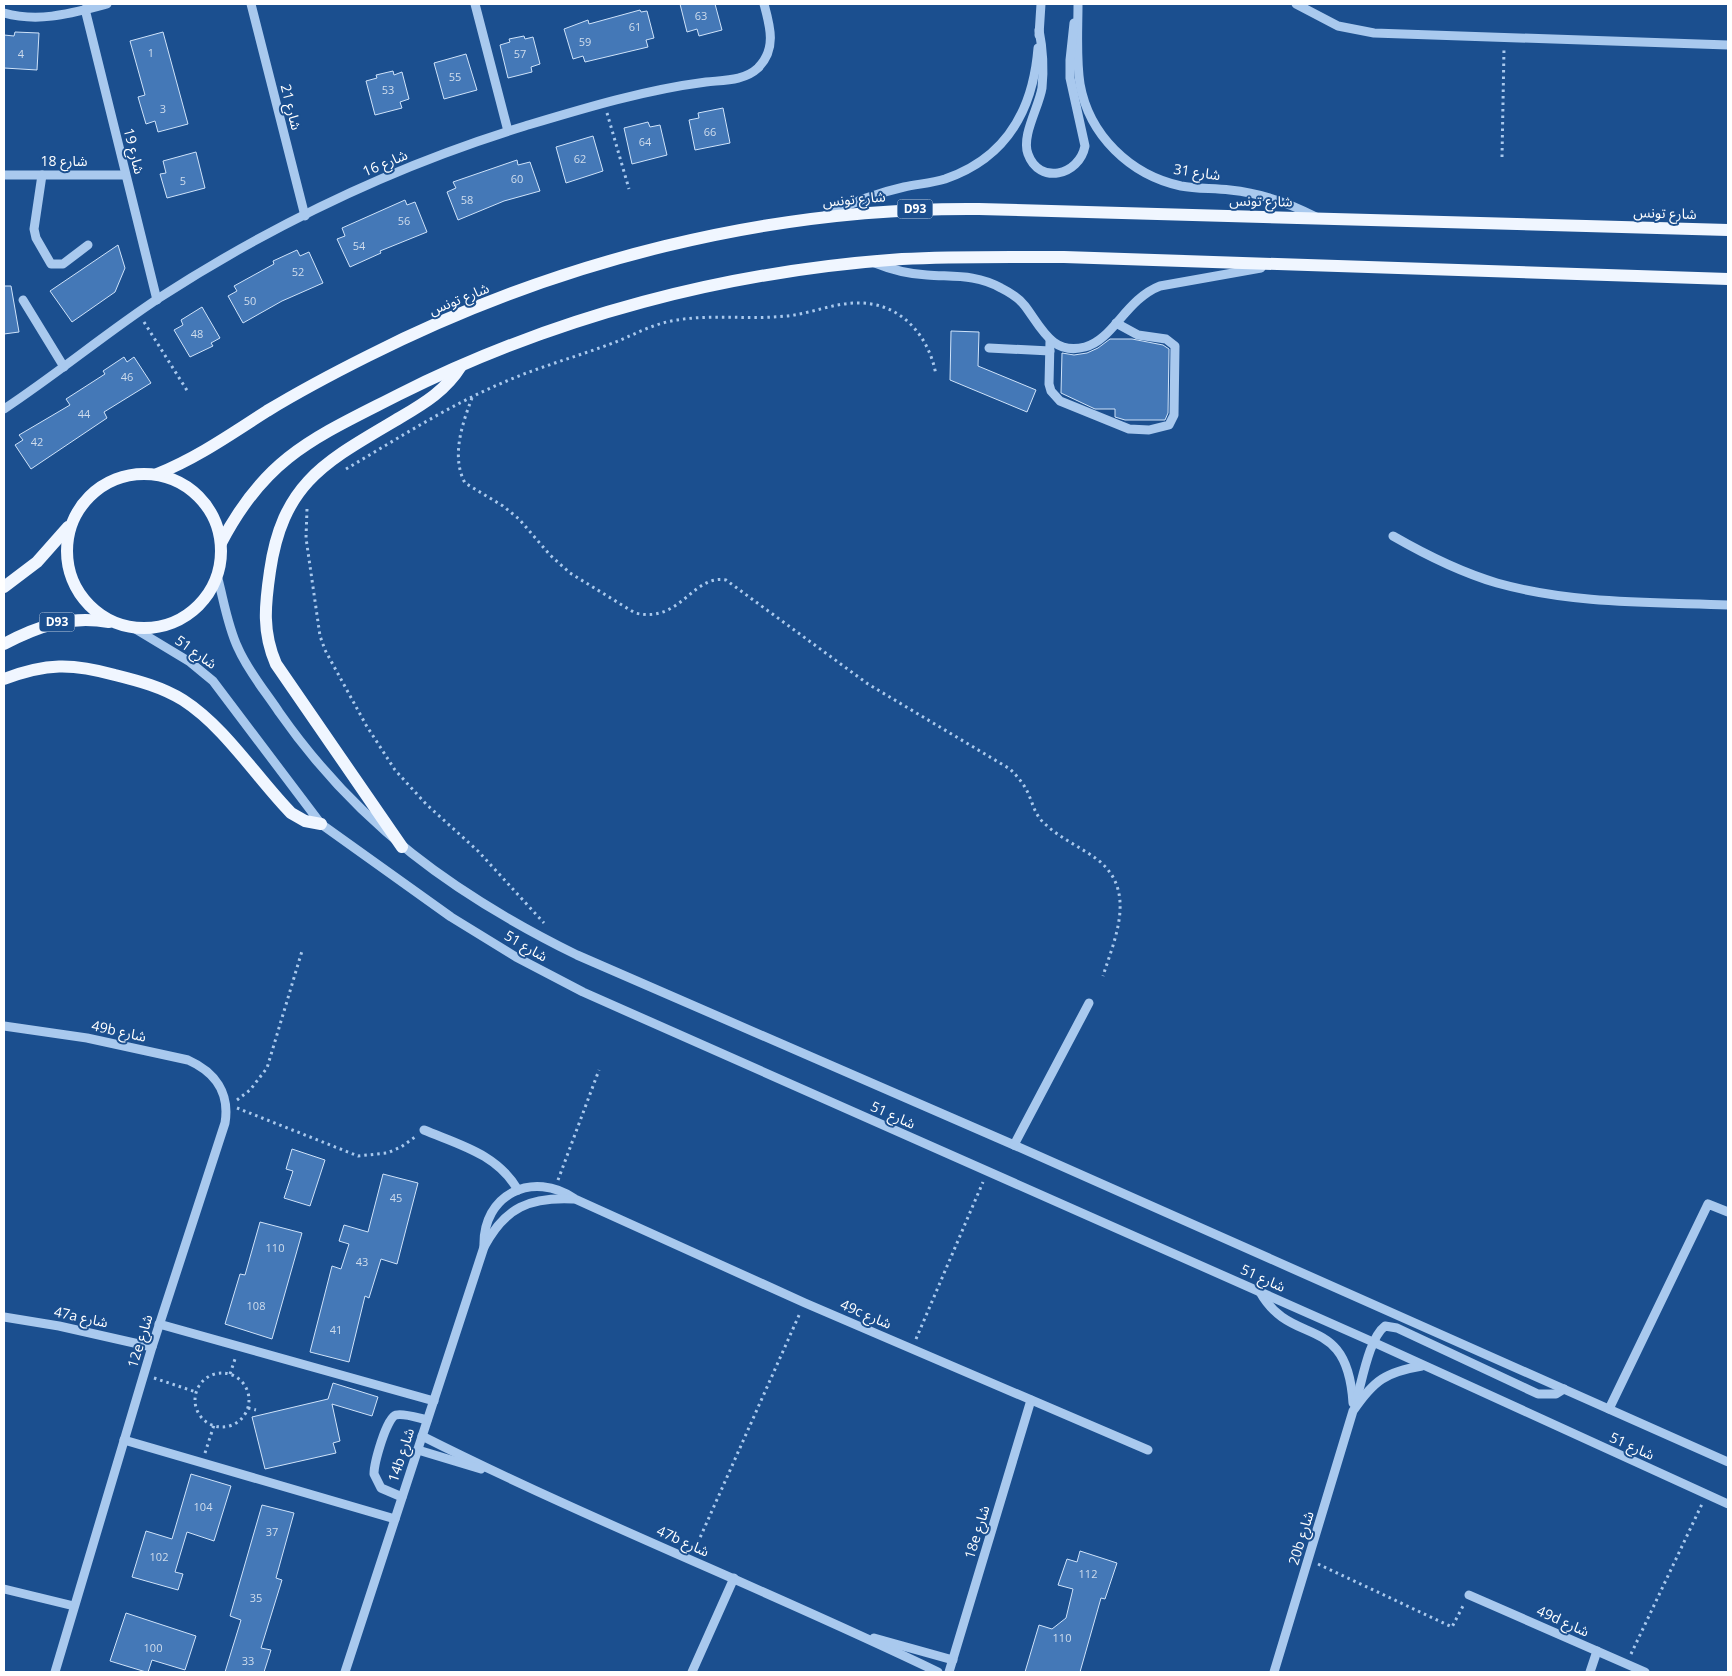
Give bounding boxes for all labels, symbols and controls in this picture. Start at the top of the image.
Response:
house number: 63 [695,8,707,23]
house number: 61 [629,19,641,34]
house number: 59 [579,34,591,49]
house number: 1 [148,45,154,60]
house number: 4 [18,46,25,61]
house number: 57 [514,46,526,61]
house number: 55 [449,69,461,84]
street label: شارع 21 [275,82,306,132]
house number: 53 [382,82,394,97]
house number: 3 [160,101,166,116]
house number: 66 [704,124,716,139]
street label: شارع 19 [118,126,149,176]
house number: 64 [639,134,652,149]
street label: شارع 16 [359,145,411,182]
street label: شارع 18 [41,151,87,172]
house number: 62 [574,151,586,166]
street label: شارع 31 [1172,159,1222,186]
house number: 60 [511,171,523,186]
house number: 5 [180,173,186,188]
street label: شارع تونس [822,186,886,213]
street label: شارع تونس [1229,190,1293,213]
house number: 58 [461,192,473,207]
road number: D93 [898,200,932,218]
street label: شارع تونس [1633,202,1697,225]
house number: 56 [398,213,410,228]
house number: 54 [353,238,366,253]
house number: 52 [292,264,304,279]
street label: شارع تونس [426,278,492,321]
house number: 50 [244,293,256,308]
house number: 48 [191,326,203,341]
house number: 46 [121,369,133,384]
house number: 44 [78,406,91,421]
house number: 42 [31,434,43,449]
road number: D93 [40,612,74,632]
street label: شارع 51 [170,630,221,674]
street label: شارع 51 [500,926,551,967]
street label: 49b شارع [90,1015,148,1048]
street label: شارع 51 [867,1096,919,1135]
house number: 45 [390,1190,402,1205]
house number: 110 [266,1240,284,1255]
house number: 43 [356,1254,368,1269]
street label: شارع 51 [1237,1259,1289,1298]
street label: 49c شارع [837,1294,895,1335]
house number: 108 [247,1298,265,1313]
street label: 47a شارع [52,1302,110,1333]
street label: 12e شارع [122,1312,159,1370]
house number: 41 [330,1322,342,1337]
street label: 14b شارع [383,1425,420,1485]
street label: شارع 51 [1606,1427,1658,1466]
house number: 104 [194,1499,213,1514]
street label: 18e شارع [959,1503,996,1561]
street label: 20b شارع [1283,1509,1320,1568]
street label: 47b شارع [653,1521,712,1562]
house number: 37 [266,1524,278,1539]
house number: 102 [150,1549,168,1564]
house number: 112 [1079,1566,1097,1581]
house number: 35 [250,1590,262,1605]
street label: 49d شارع [1533,1601,1592,1642]
house number: 110 [1053,1630,1071,1645]
house number: 100 [144,1640,162,1655]
house number: 33 [242,1653,254,1668]

